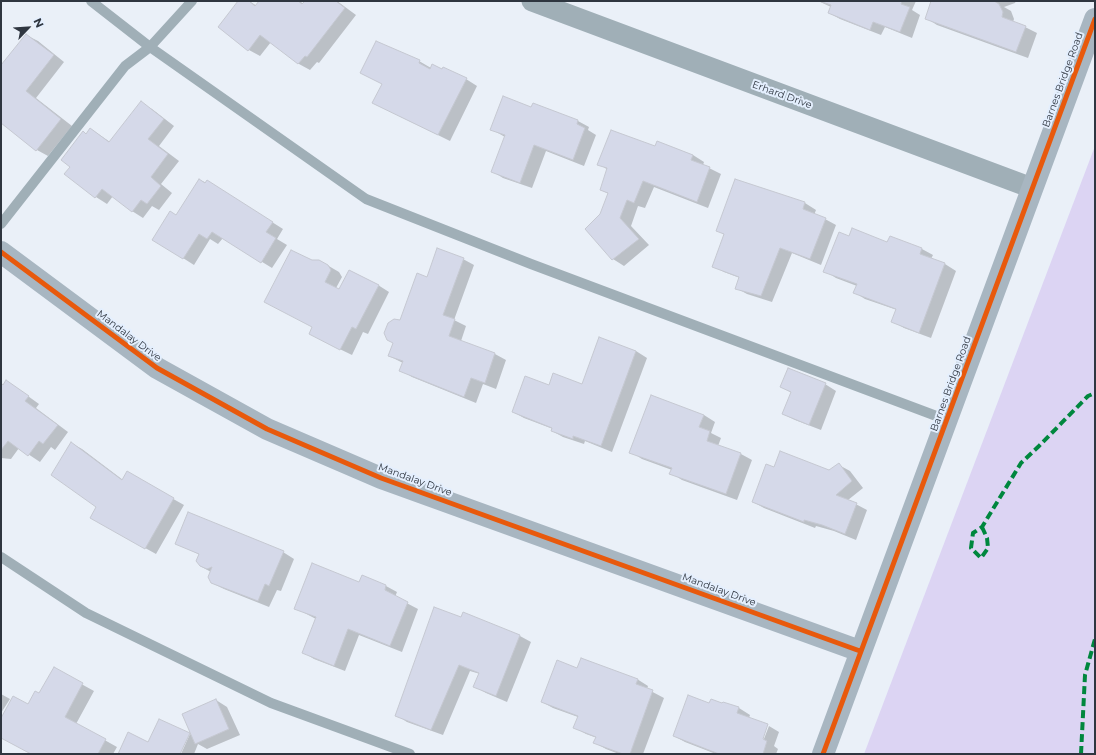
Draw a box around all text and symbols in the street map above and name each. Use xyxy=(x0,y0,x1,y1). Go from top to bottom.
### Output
north arrow xyxy=(8,8,48,48)
text: N xyxy=(31,16,47,30)
street label: Barnes Bridge Road xyxy=(1040,31,1086,129)
street label: Erhard Drive xyxy=(750,79,814,111)
street label: Mandalay Drive xyxy=(94,308,164,364)
street label: Barnes Bridge Road xyxy=(928,335,974,433)
street label: Mandalay Drive xyxy=(377,461,453,499)
street label: Mandalay Drive xyxy=(681,571,757,609)

